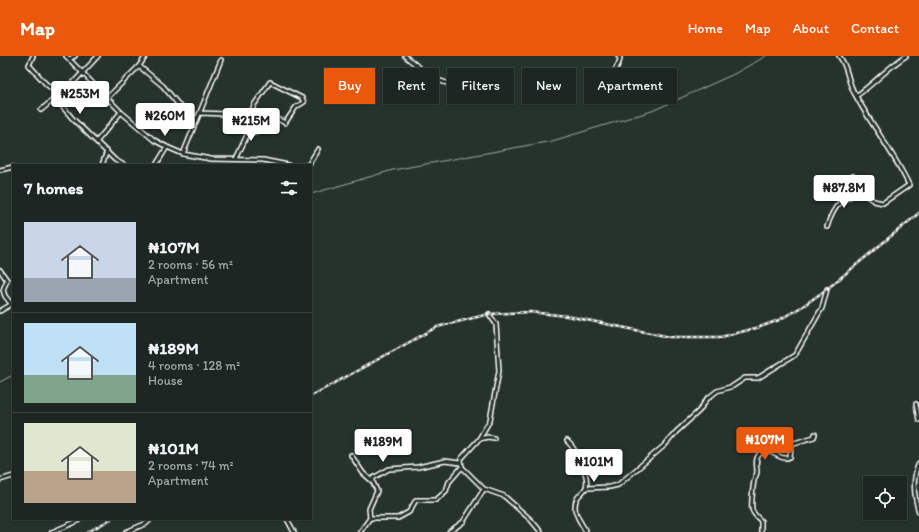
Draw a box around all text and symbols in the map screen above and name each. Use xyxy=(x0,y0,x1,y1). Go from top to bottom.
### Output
text: Map xyxy=(20,17,55,40)
text: Home xyxy=(688,20,723,37)
text: Map xyxy=(745,20,771,37)
text: About xyxy=(793,20,829,37)
text: Contact xyxy=(851,20,899,37)
chip: Buy xyxy=(324,68,375,104)
chip: Rent xyxy=(383,68,439,104)
chip: Filters xyxy=(447,68,514,104)
chip: New xyxy=(522,68,576,104)
chip: Apartment xyxy=(584,68,677,104)
pin: ₦253M xyxy=(52,81,108,115)
text: ₦253M xyxy=(60,86,100,101)
pin: ₦260M xyxy=(137,103,193,137)
text: ₦260M xyxy=(145,108,185,123)
pin: ₦215M xyxy=(223,108,279,142)
text: ₦215M xyxy=(232,113,270,128)
pin: ₦87.8M xyxy=(811,175,877,209)
icon: filters xyxy=(278,177,300,199)
text: 7 homes xyxy=(24,178,84,198)
text: ₦87.8M xyxy=(823,180,865,195)
text: ₦107M xyxy=(148,237,200,257)
icon: home xyxy=(56,238,104,286)
text: 2 rooms · 56 m² xyxy=(148,257,233,272)
text: Apartment xyxy=(148,272,209,287)
text: ₦189M xyxy=(148,338,199,358)
icon: home xyxy=(56,339,104,387)
text: 4 rooms · 128 m² xyxy=(148,358,240,373)
text: House xyxy=(148,373,183,388)
pin: ₦107M xyxy=(737,427,793,461)
pin: ₦189M xyxy=(355,429,411,463)
text: ₦107M xyxy=(745,432,785,447)
text: ₦189M xyxy=(364,434,402,449)
text: ₦101M xyxy=(148,438,199,458)
icon: home xyxy=(56,439,104,487)
pin: ₦101M xyxy=(566,449,622,483)
text: ₦101M xyxy=(575,454,613,469)
text: 2 rooms · 74 m² xyxy=(148,458,234,473)
text: Apartment xyxy=(148,473,209,488)
map controls xyxy=(863,476,907,520)
button: locate xyxy=(863,476,907,520)

